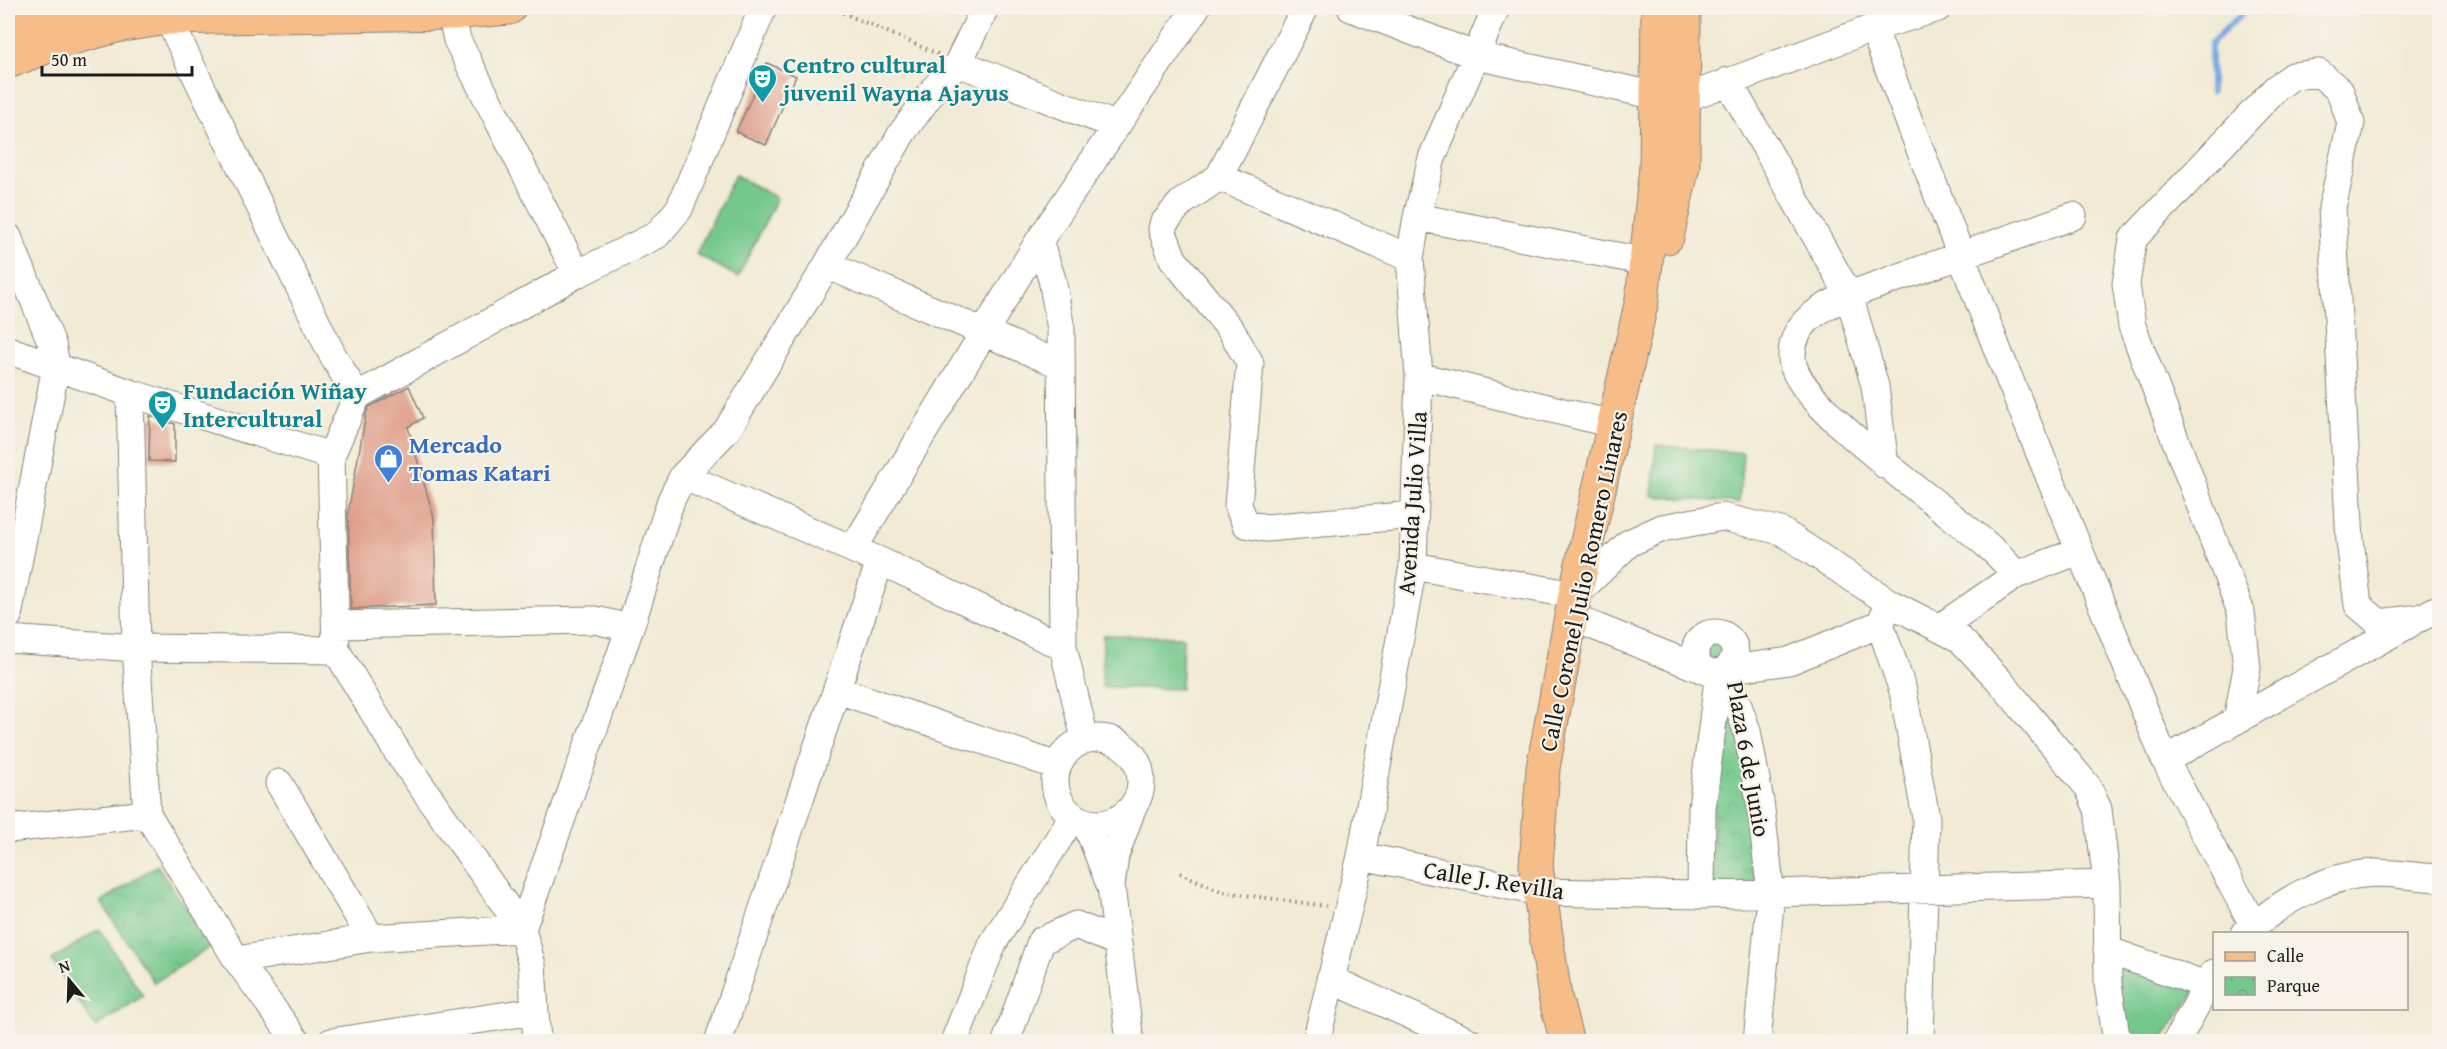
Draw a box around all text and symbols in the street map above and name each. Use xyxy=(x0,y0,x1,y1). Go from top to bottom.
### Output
scale bar xyxy=(42,39,192,77)
text: 50 m xyxy=(51,46,87,73)
place label: Centro cultural juvenil Wayna Ajayus xyxy=(779,47,1009,110)
theatre icon: Centro cultural juvenil Wayna Ajayus xyxy=(746,62,778,104)
place label: Fundación Wiñay Intercultural xyxy=(183,373,368,436)
theatre icon: Fundación Wiñay Intercultural xyxy=(146,388,178,430)
street label: Calle Coronel Julio Romero Linares xyxy=(1530,407,1636,755)
street label: Avenida Julio Villa xyxy=(1388,409,1436,596)
place label: Mercado Tomas Katari xyxy=(409,427,551,490)
shop icon: Mercado Tomas Katari xyxy=(372,442,404,484)
street label: Plaza 6 de Junio xyxy=(1718,678,1780,840)
street label: Calle J. Revilla xyxy=(1421,852,1567,908)
legend xyxy=(2213,932,2408,1010)
text: Calle xyxy=(2267,942,2304,969)
north arrow xyxy=(39,950,99,1010)
text: N xyxy=(55,953,73,979)
text: Parque xyxy=(2267,972,2320,999)

